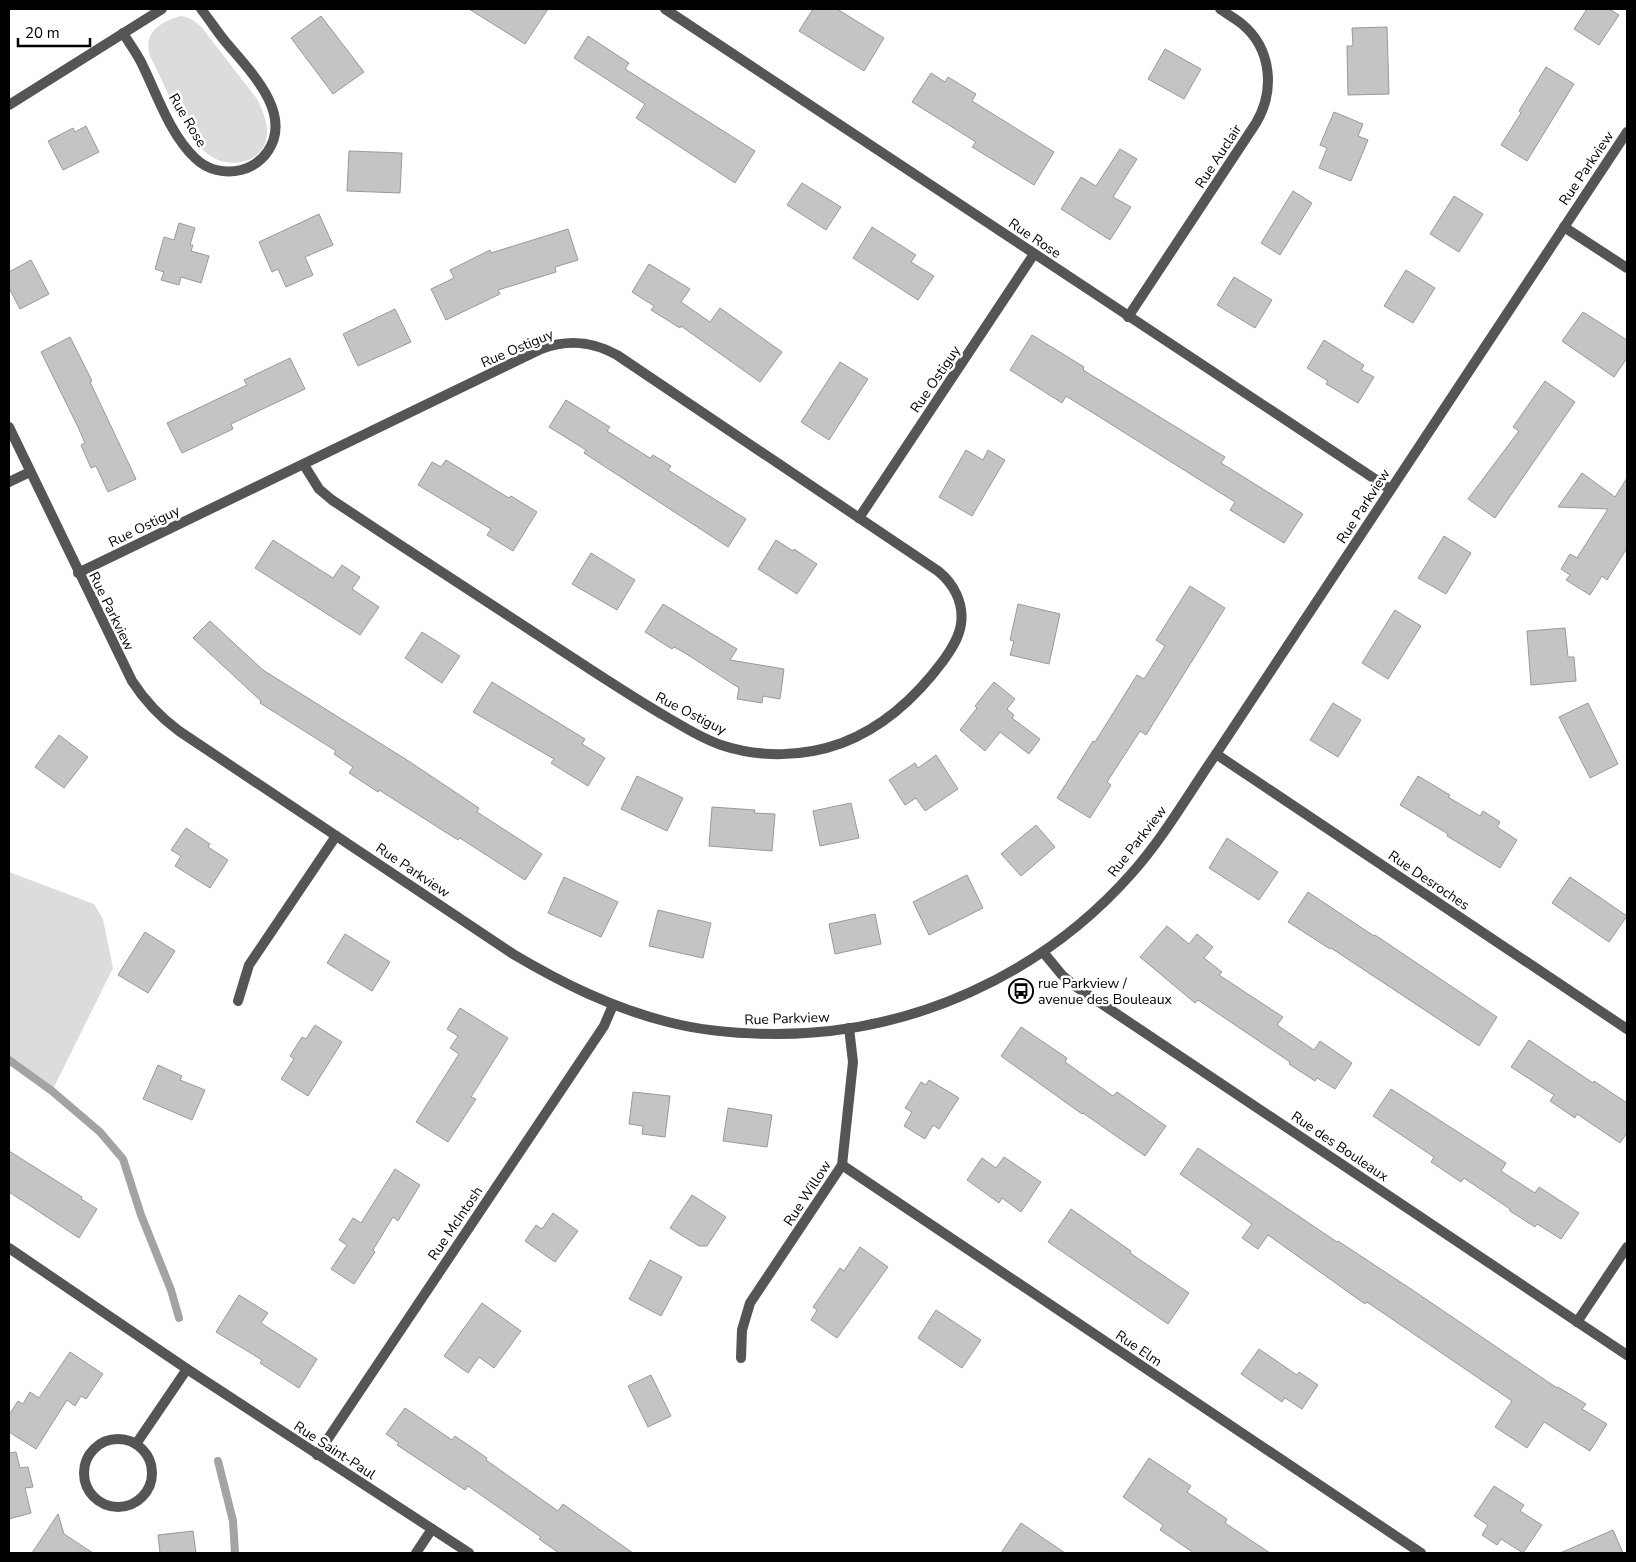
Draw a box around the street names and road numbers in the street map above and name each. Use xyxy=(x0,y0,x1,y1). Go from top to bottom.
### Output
street label: Rue Rose xyxy=(164,90,211,151)
street label: Rue Auclair xyxy=(1191,121,1246,192)
street label: Rue Parkview xyxy=(1555,127,1618,209)
street label: Rue Rose xyxy=(1005,214,1065,263)
street label: Rue Ostiguy xyxy=(478,324,557,372)
street label: Rue Ostiguy xyxy=(906,341,965,417)
street label: Rue Parkview xyxy=(1332,465,1395,547)
street label: Rue Ostiguy xyxy=(105,501,184,552)
street label: Rue Parkview xyxy=(84,569,139,654)
street label: Rue Ostiguy xyxy=(652,687,730,740)
street label: Rue Parkview xyxy=(1104,802,1171,881)
street label: Rue Parkview xyxy=(372,839,454,902)
street label: Rue Desroches xyxy=(1384,846,1473,915)
street label: Rue Parkview xyxy=(744,1008,830,1029)
street label: Rue des Bouleaux xyxy=(1287,1107,1393,1186)
street label: Rue Willow xyxy=(779,1157,836,1230)
street label: Rue McIntosh xyxy=(424,1183,487,1264)
street label: Rue Elm xyxy=(1112,1326,1166,1371)
street label: Rue Saint-Paul xyxy=(290,1417,380,1484)

